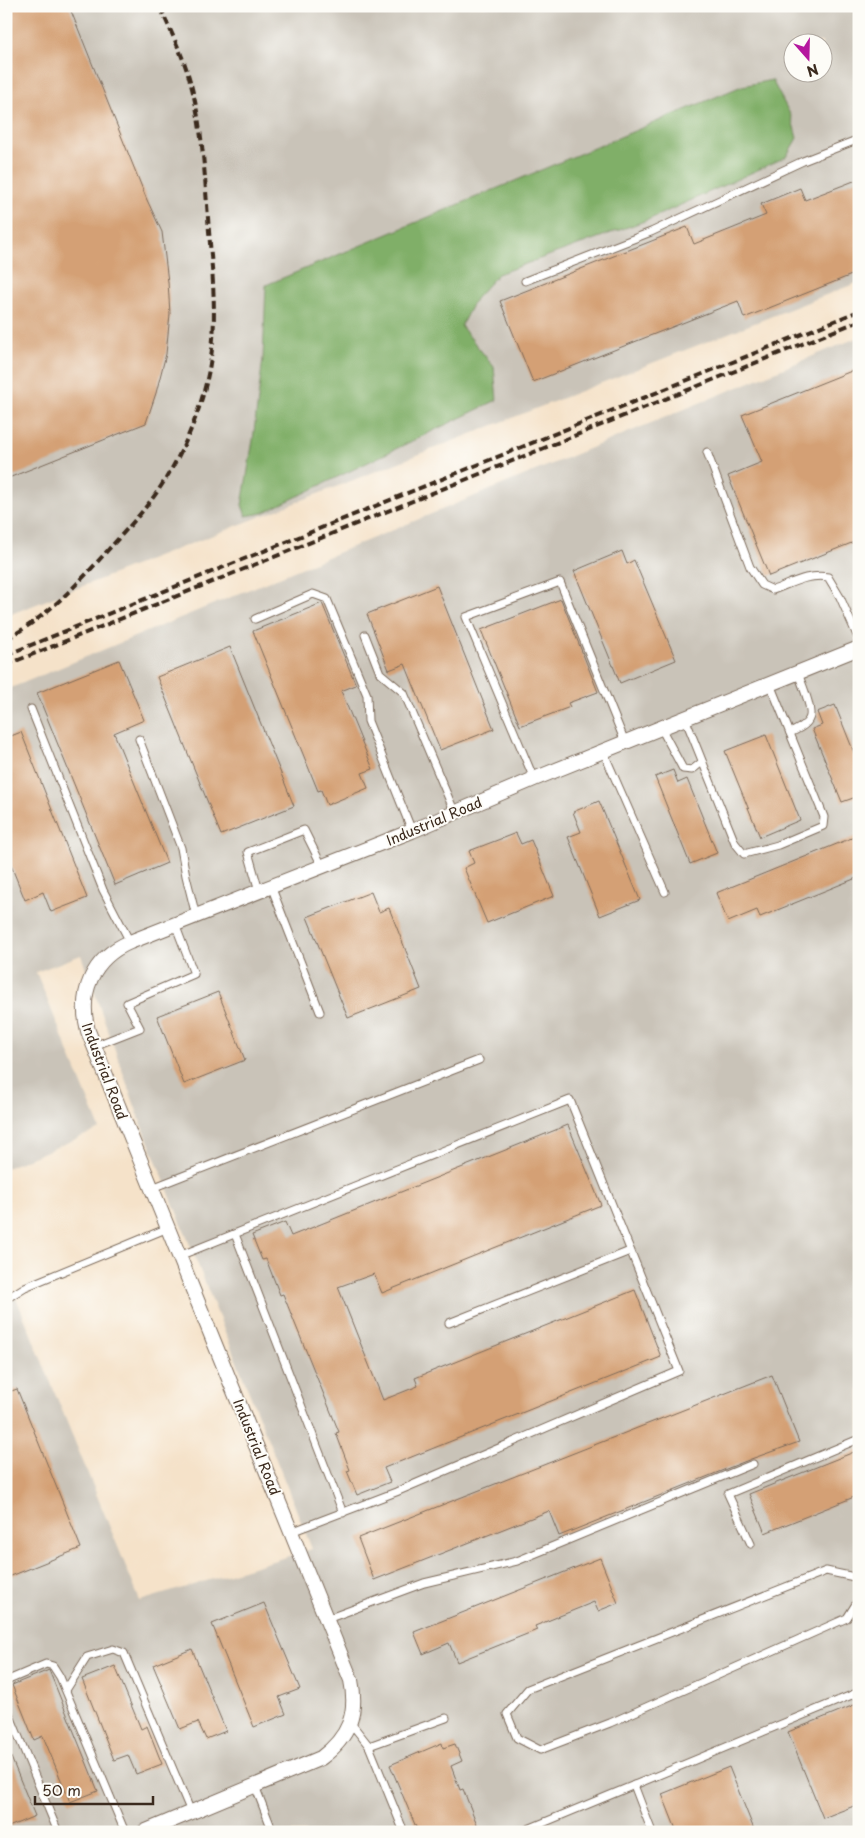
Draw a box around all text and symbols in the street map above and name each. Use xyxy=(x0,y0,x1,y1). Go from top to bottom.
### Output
north arrow xyxy=(782,32,832,82)
text: N xyxy=(804,59,821,82)
street label: Industrial Road xyxy=(383,791,485,851)
street label: Industrial Road xyxy=(77,1019,133,1123)
street label: Industrial Road xyxy=(228,1395,286,1499)
scale bar xyxy=(35,1773,152,1805)
text: 50 m xyxy=(42,1778,81,1801)

